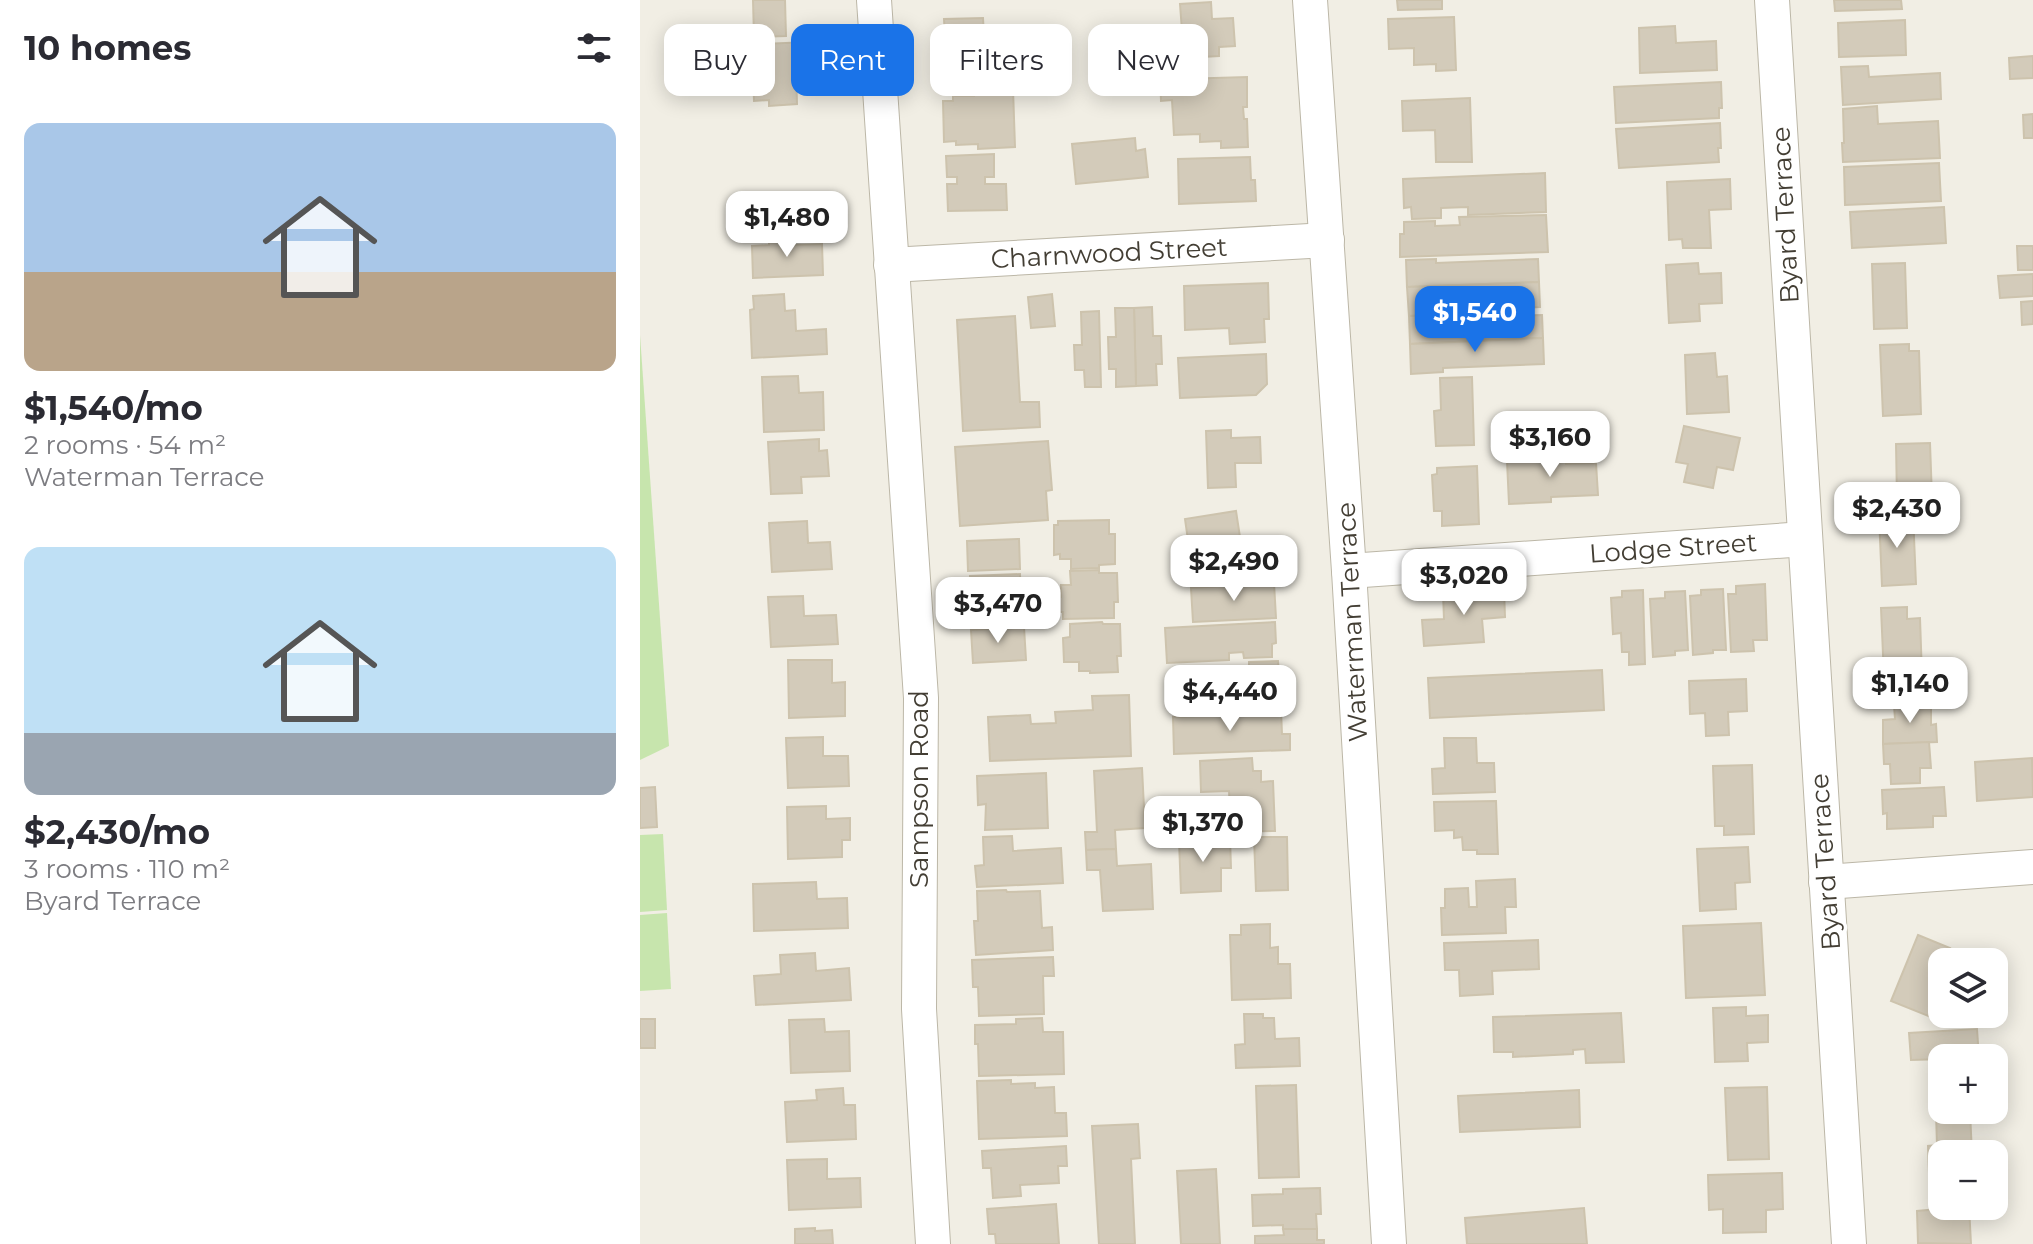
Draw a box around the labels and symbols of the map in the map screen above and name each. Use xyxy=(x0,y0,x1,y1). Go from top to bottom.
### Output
street label: Byard Terrace xyxy=(1764,126,1806,304)
pin: $1,480 xyxy=(722,191,852,259)
street label: Charnwood Street xyxy=(990,231,1228,275)
pin: $1,540 xyxy=(1410,286,1540,354)
pin: $3,160 xyxy=(1485,411,1615,479)
pin: $2,430 xyxy=(1832,482,1962,550)
street label: Waterman Terrace xyxy=(1330,501,1374,743)
street label: Lodge Street xyxy=(1588,526,1758,570)
pin: $2,490 xyxy=(1169,535,1299,603)
pin: $3,020 xyxy=(1399,549,1529,617)
pin: $3,470 xyxy=(933,577,1063,645)
pin: $1,140 xyxy=(1845,657,1975,725)
pin: $4,440 xyxy=(1165,665,1295,733)
street label: Sampson Road xyxy=(903,690,935,888)
street label: Byard Terrace xyxy=(1803,772,1847,952)
pin: $1,370 xyxy=(1138,796,1268,864)

